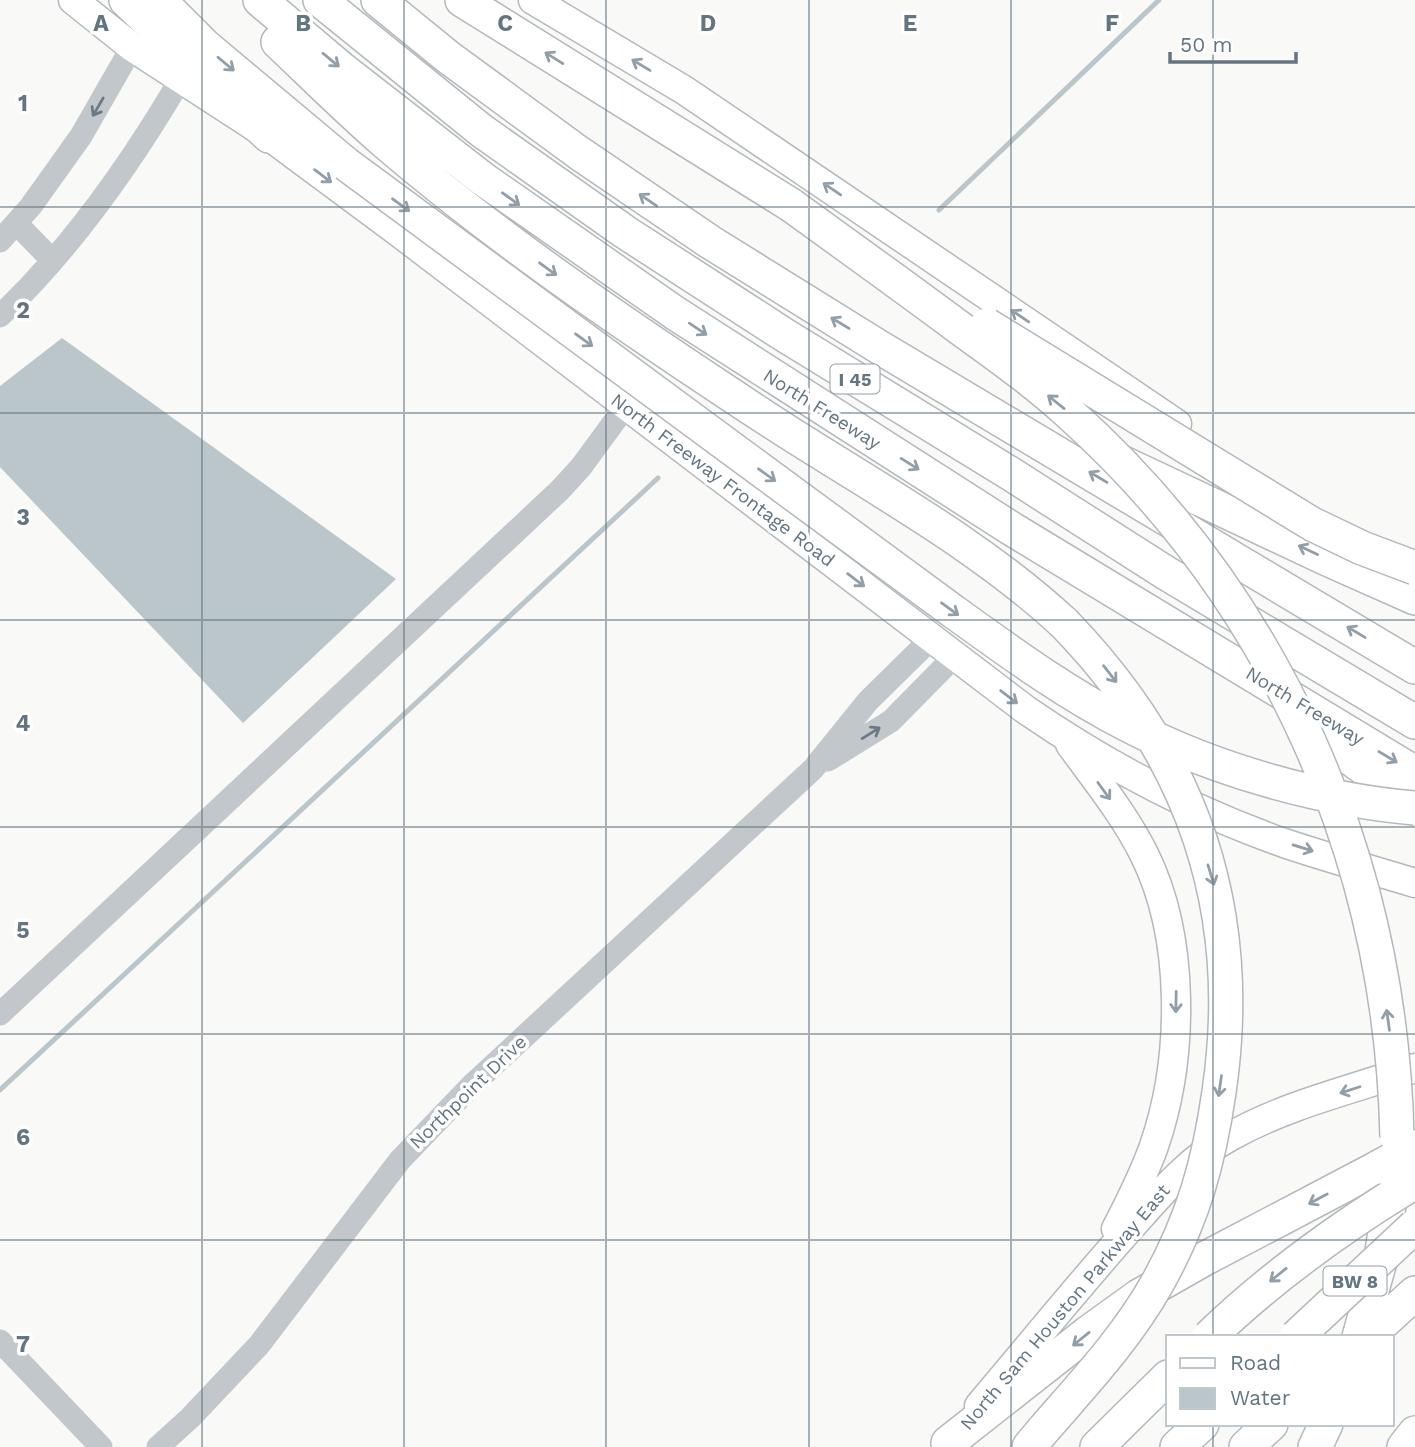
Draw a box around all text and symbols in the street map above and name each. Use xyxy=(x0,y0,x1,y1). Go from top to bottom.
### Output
text: A xyxy=(93,10,109,37)
text: B xyxy=(295,10,311,37)
text: C xyxy=(497,10,513,37)
text: D xyxy=(700,10,716,37)
text: E xyxy=(903,10,917,37)
text: F xyxy=(1105,10,1119,37)
scale bar xyxy=(1170,21,1296,65)
text: 50 m xyxy=(1180,32,1232,57)
one-way arrow xyxy=(545,50,565,64)
one-way arrow xyxy=(322,52,340,68)
one-way arrow xyxy=(217,55,235,71)
one-way arrow xyxy=(632,57,652,71)
text: 1 xyxy=(18,90,28,117)
one-way arrow xyxy=(91,96,105,116)
one-way arrow xyxy=(313,169,332,184)
one-way arrow xyxy=(822,182,842,196)
one-way arrow xyxy=(501,192,520,206)
one-way arrow xyxy=(639,193,658,207)
one-way arrow xyxy=(391,197,410,212)
one-way arrow xyxy=(538,261,557,276)
text: 2 xyxy=(16,297,30,324)
one-way arrow xyxy=(1011,309,1030,323)
one-way arrow xyxy=(830,315,850,329)
one-way arrow xyxy=(687,322,707,336)
one-way arrow xyxy=(574,332,593,347)
street label: North Freeway xyxy=(759,364,885,454)
road number: I 45 xyxy=(830,365,880,394)
street label: North Freeway Frontage Road xyxy=(607,388,839,572)
one-way arrow xyxy=(1048,394,1066,410)
one-way arrow xyxy=(900,457,919,472)
one-way arrow xyxy=(757,468,776,482)
one-way arrow xyxy=(1089,470,1109,484)
text: 3 xyxy=(16,504,30,531)
one-way arrow xyxy=(1298,543,1319,557)
one-way arrow xyxy=(846,572,865,587)
one-way arrow xyxy=(940,602,959,617)
one-way arrow xyxy=(1347,624,1367,638)
street label: North Freeway xyxy=(1242,662,1369,751)
one-way arrow xyxy=(1102,664,1117,682)
one-way arrow xyxy=(1000,689,1018,704)
text: 4 xyxy=(16,710,31,737)
one-way arrow xyxy=(861,726,881,740)
one-way arrow xyxy=(1378,750,1398,764)
one-way arrow xyxy=(1097,781,1112,800)
one-way arrow xyxy=(1291,843,1313,856)
one-way arrow xyxy=(1206,864,1219,886)
text: 5 xyxy=(16,917,30,944)
one-way arrow xyxy=(1169,990,1183,1013)
one-way arrow xyxy=(1381,1009,1394,1032)
street label: Northpoint Drive xyxy=(405,1030,531,1154)
one-way arrow xyxy=(1213,1075,1226,1097)
one-way arrow xyxy=(1340,1085,1362,1097)
text: 6 xyxy=(16,1124,30,1151)
street label: North Sam Houston Parkway East xyxy=(955,1179,1175,1435)
one-way arrow xyxy=(1309,1192,1329,1206)
road number: BW 8 xyxy=(1324,1266,1386,1296)
one-way arrow xyxy=(1269,1268,1287,1283)
text: 7 xyxy=(16,1331,30,1358)
one-way arrow xyxy=(1072,1331,1090,1346)
legend xyxy=(1166,1335,1394,1426)
text: Road xyxy=(1230,1350,1281,1375)
text: Water xyxy=(1230,1385,1291,1410)

